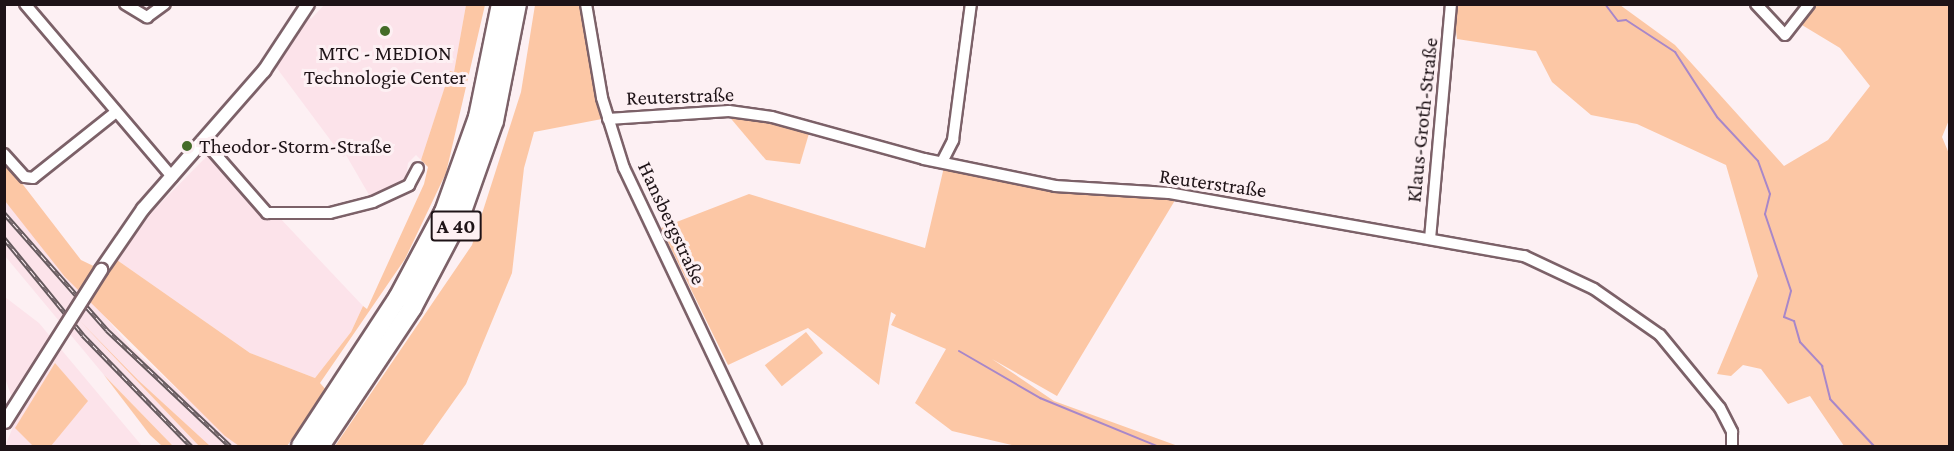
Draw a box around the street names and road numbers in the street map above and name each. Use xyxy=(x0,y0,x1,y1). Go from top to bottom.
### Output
street label: Klaus-Groth-Straße xyxy=(1401,36,1443,204)
street label: Reuterstraße xyxy=(626,82,734,110)
street label: Hansbergstraße xyxy=(632,157,712,289)
street label: Reuterstraße xyxy=(1158,163,1268,203)
road number: A 40 xyxy=(430,209,482,243)

